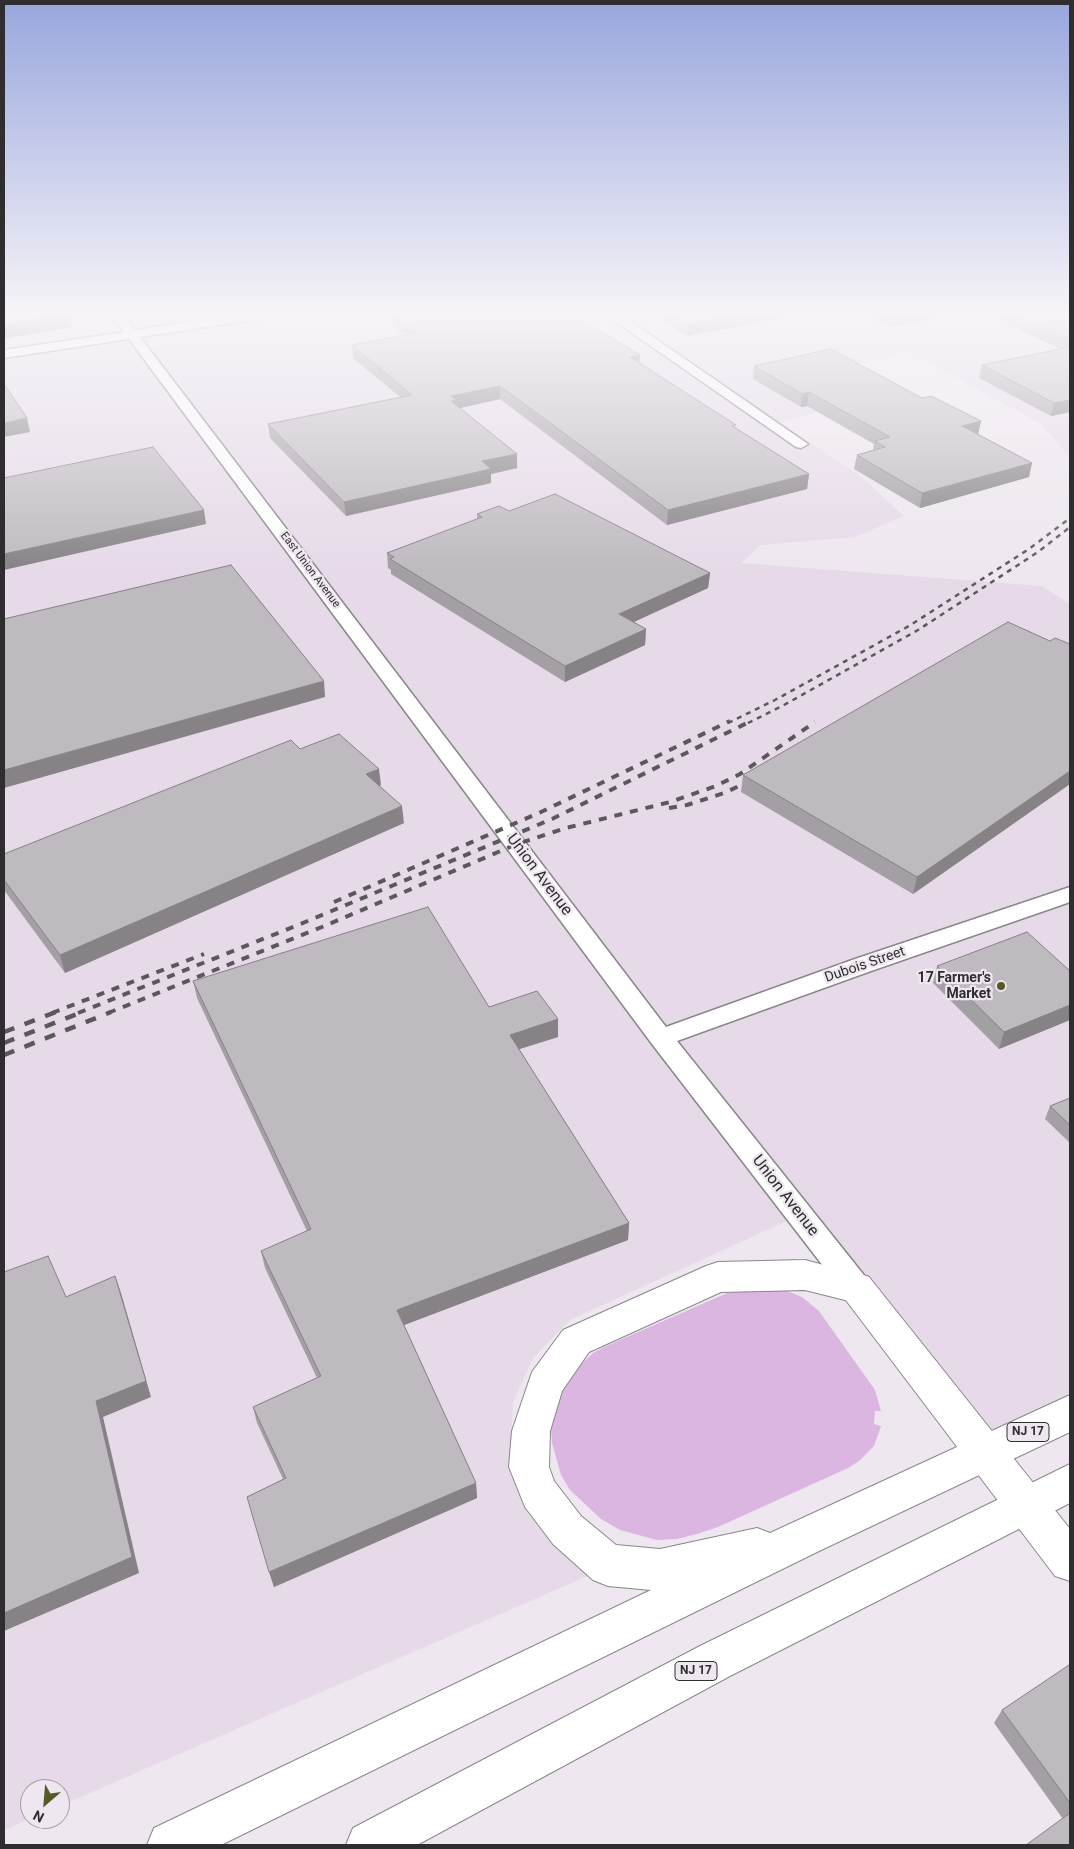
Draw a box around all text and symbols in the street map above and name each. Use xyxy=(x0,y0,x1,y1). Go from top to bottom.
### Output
street label: East Union Avenue xyxy=(277,530,343,610)
street label: Union Avenue xyxy=(502,830,576,920)
street label: Dubois Street xyxy=(823,943,907,987)
place label: 17 Farmer's Market xyxy=(918,970,991,1002)
marker: 17 Farmer's Market xyxy=(995,980,1007,992)
street label: Union Avenue xyxy=(747,1152,823,1240)
road number: NJ 17 xyxy=(1007,1422,1049,1441)
road number: NJ 17 xyxy=(675,1662,717,1680)
north arrow xyxy=(20,1779,70,1829)
text: N xyxy=(31,1807,47,1826)

